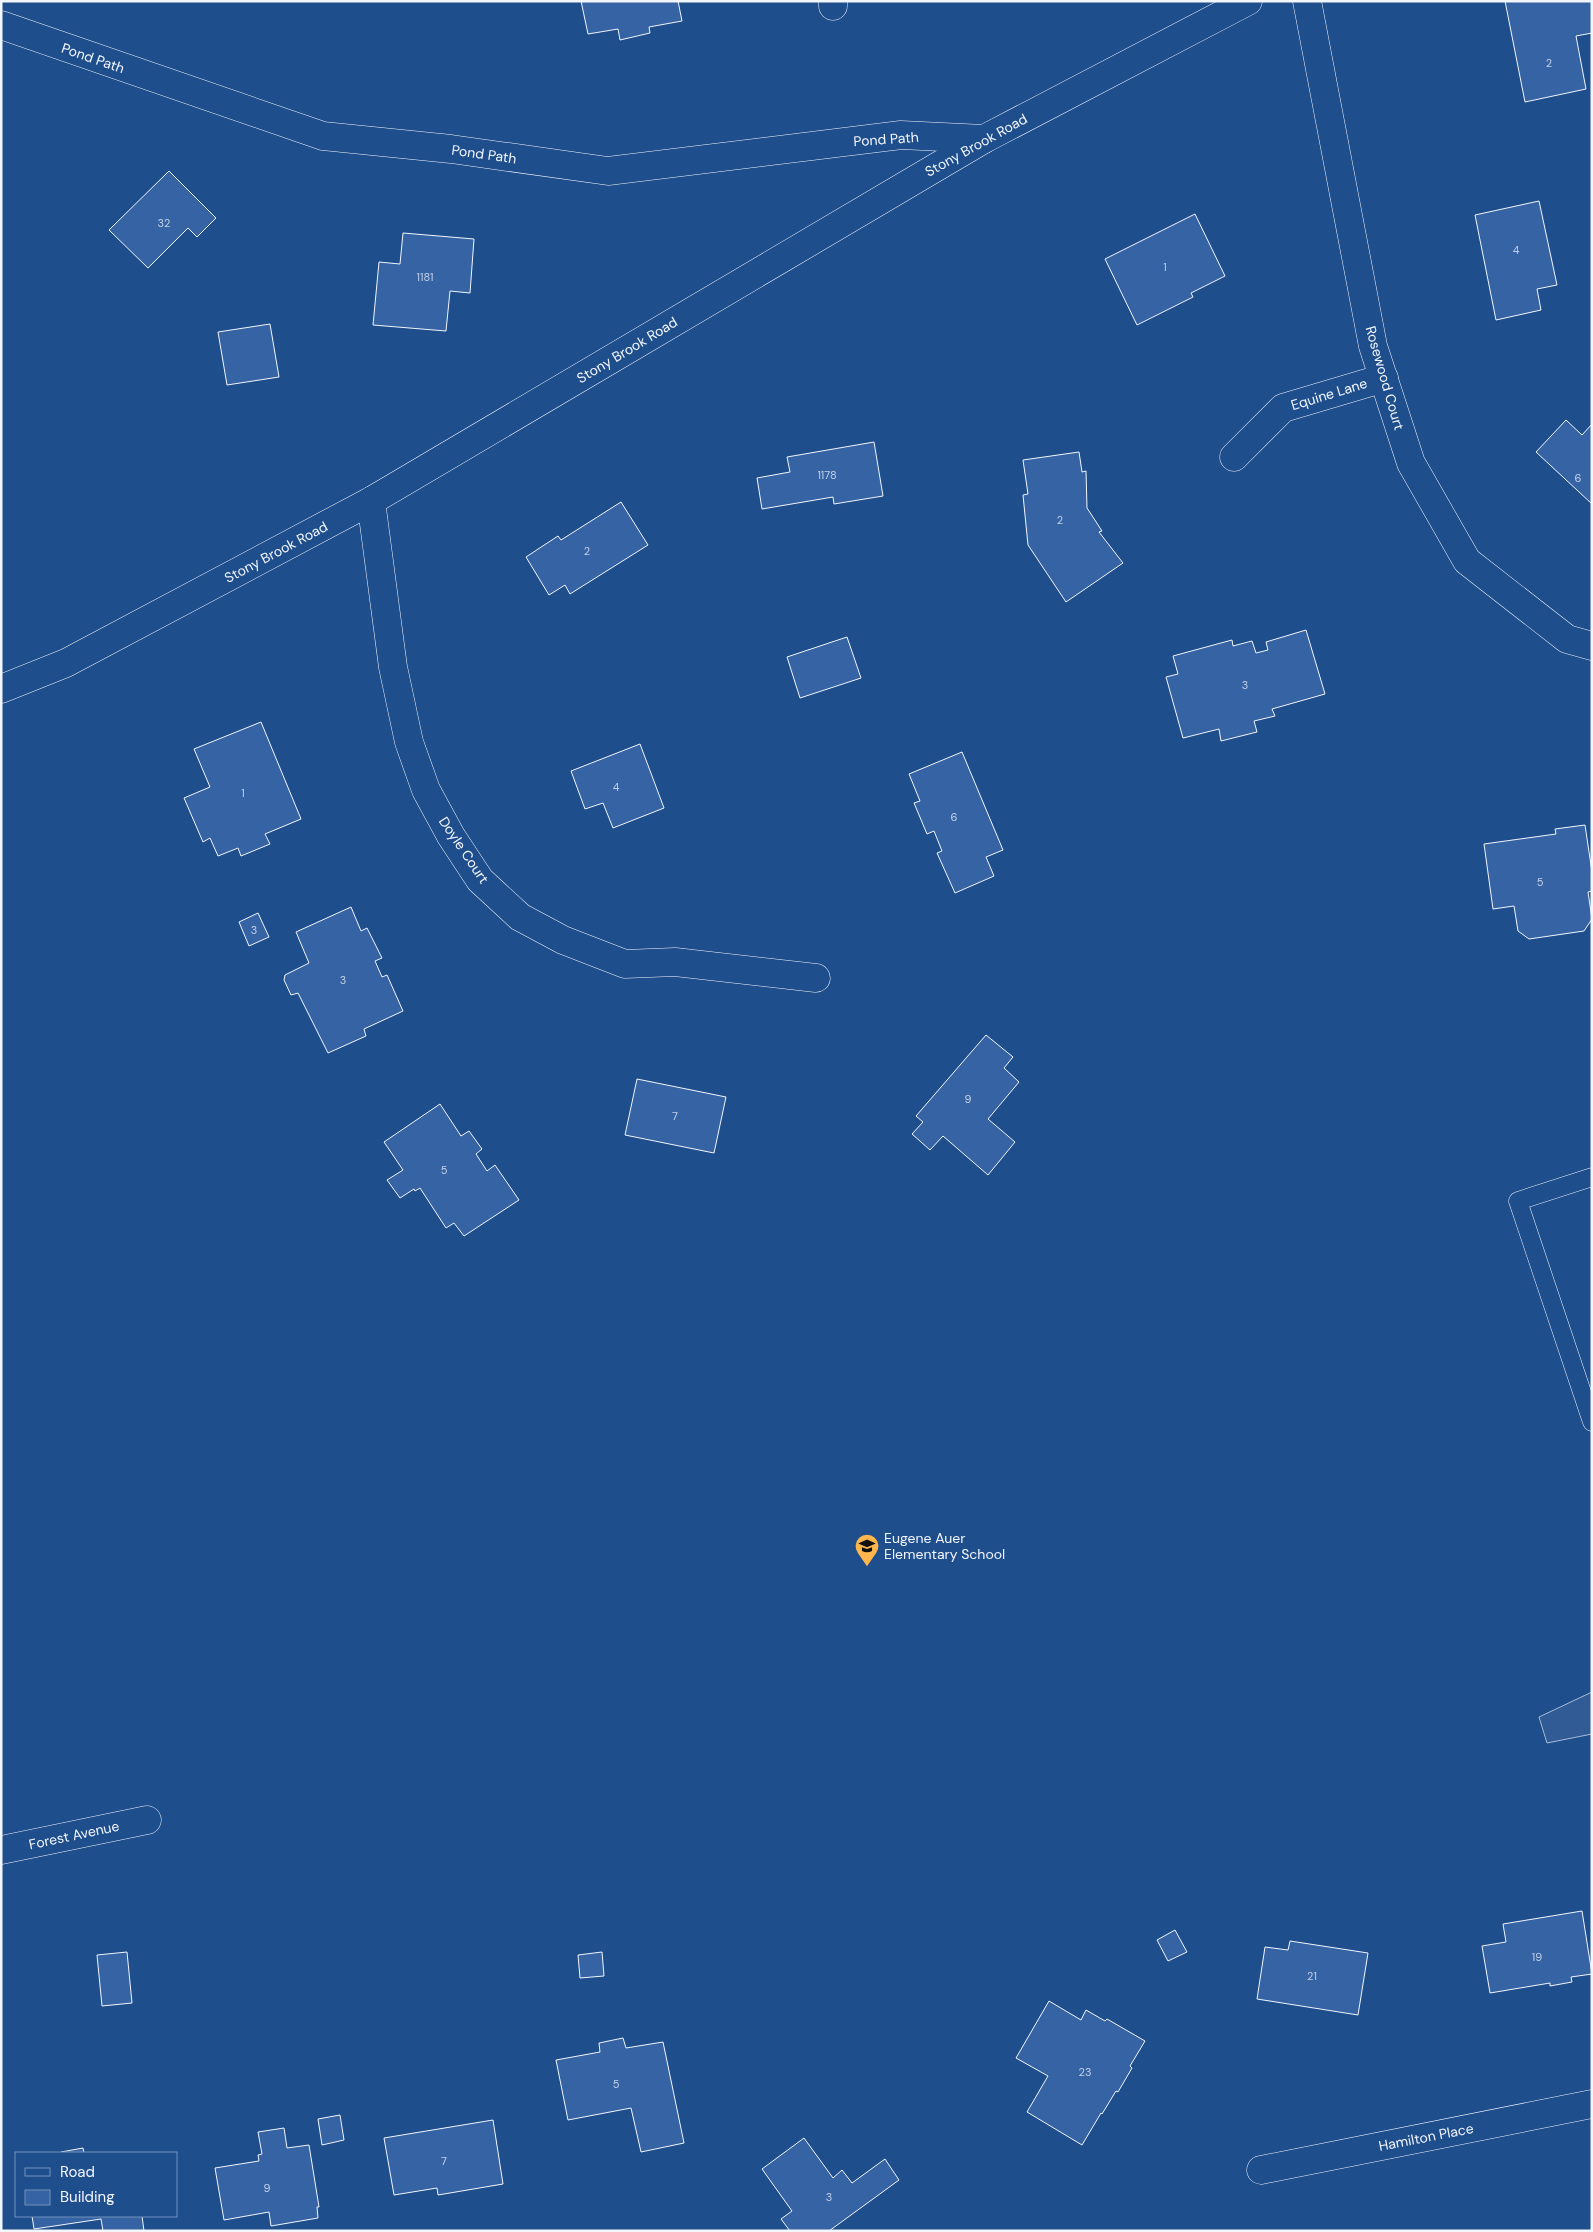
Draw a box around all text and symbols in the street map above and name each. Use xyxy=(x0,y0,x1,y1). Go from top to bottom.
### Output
street label: Pond Path xyxy=(59,39,127,77)
house number: 2 xyxy=(1546,56,1552,70)
street label: Stony Brook Road xyxy=(922,109,1030,181)
street label: Pond Path xyxy=(853,128,919,150)
street label: Pond Path xyxy=(450,141,518,167)
house number: 32 xyxy=(158,216,170,230)
house number: 4 xyxy=(1513,243,1520,257)
house number: 1 xyxy=(1163,260,1167,274)
house number: 1181 xyxy=(417,270,433,284)
street label: Stony Brook Road xyxy=(573,313,681,387)
street label: Rosewood Court xyxy=(1362,324,1408,432)
street label: Equine Lane xyxy=(1289,374,1369,414)
house number: 1178 xyxy=(817,468,837,482)
house number: 6 xyxy=(1575,471,1582,485)
house number: 2 xyxy=(1057,513,1063,527)
street label: Stony Brook Road xyxy=(221,517,331,587)
house number: 2 xyxy=(584,544,590,558)
house number: 3 xyxy=(1242,678,1248,692)
house number: 4 xyxy=(613,780,620,794)
house number: 1 xyxy=(241,786,245,800)
house number: 6 xyxy=(951,810,958,824)
street label: Doyle Court xyxy=(435,813,493,887)
house number: 5 xyxy=(1537,875,1544,889)
house number: 3 xyxy=(251,923,257,937)
house number: 3 xyxy=(340,973,346,987)
house number: 9 xyxy=(965,1092,972,1106)
house number: 7 xyxy=(672,1109,678,1123)
house number: 5 xyxy=(441,1163,448,1177)
place label: Eugene Auer Elementary School xyxy=(884,1529,1005,1563)
school or university icon: Eugene Auer Elementary School xyxy=(854,1533,880,1567)
street label: Forest Avenue xyxy=(27,1817,121,1853)
house number: 19 xyxy=(1532,1950,1542,1964)
house number: 21 xyxy=(1307,1969,1317,1983)
house number: 23 xyxy=(1079,2065,1091,2079)
house number: 5 xyxy=(613,2077,620,2091)
street label: Hamilton Place xyxy=(1377,2119,1475,2155)
legend xyxy=(15,2152,178,2217)
house number: 7 xyxy=(441,2154,447,2168)
text: Road xyxy=(60,2162,95,2182)
house number: 9 xyxy=(264,2181,271,2195)
text: Building xyxy=(60,2187,115,2207)
house number: 3 xyxy=(826,2190,832,2204)

